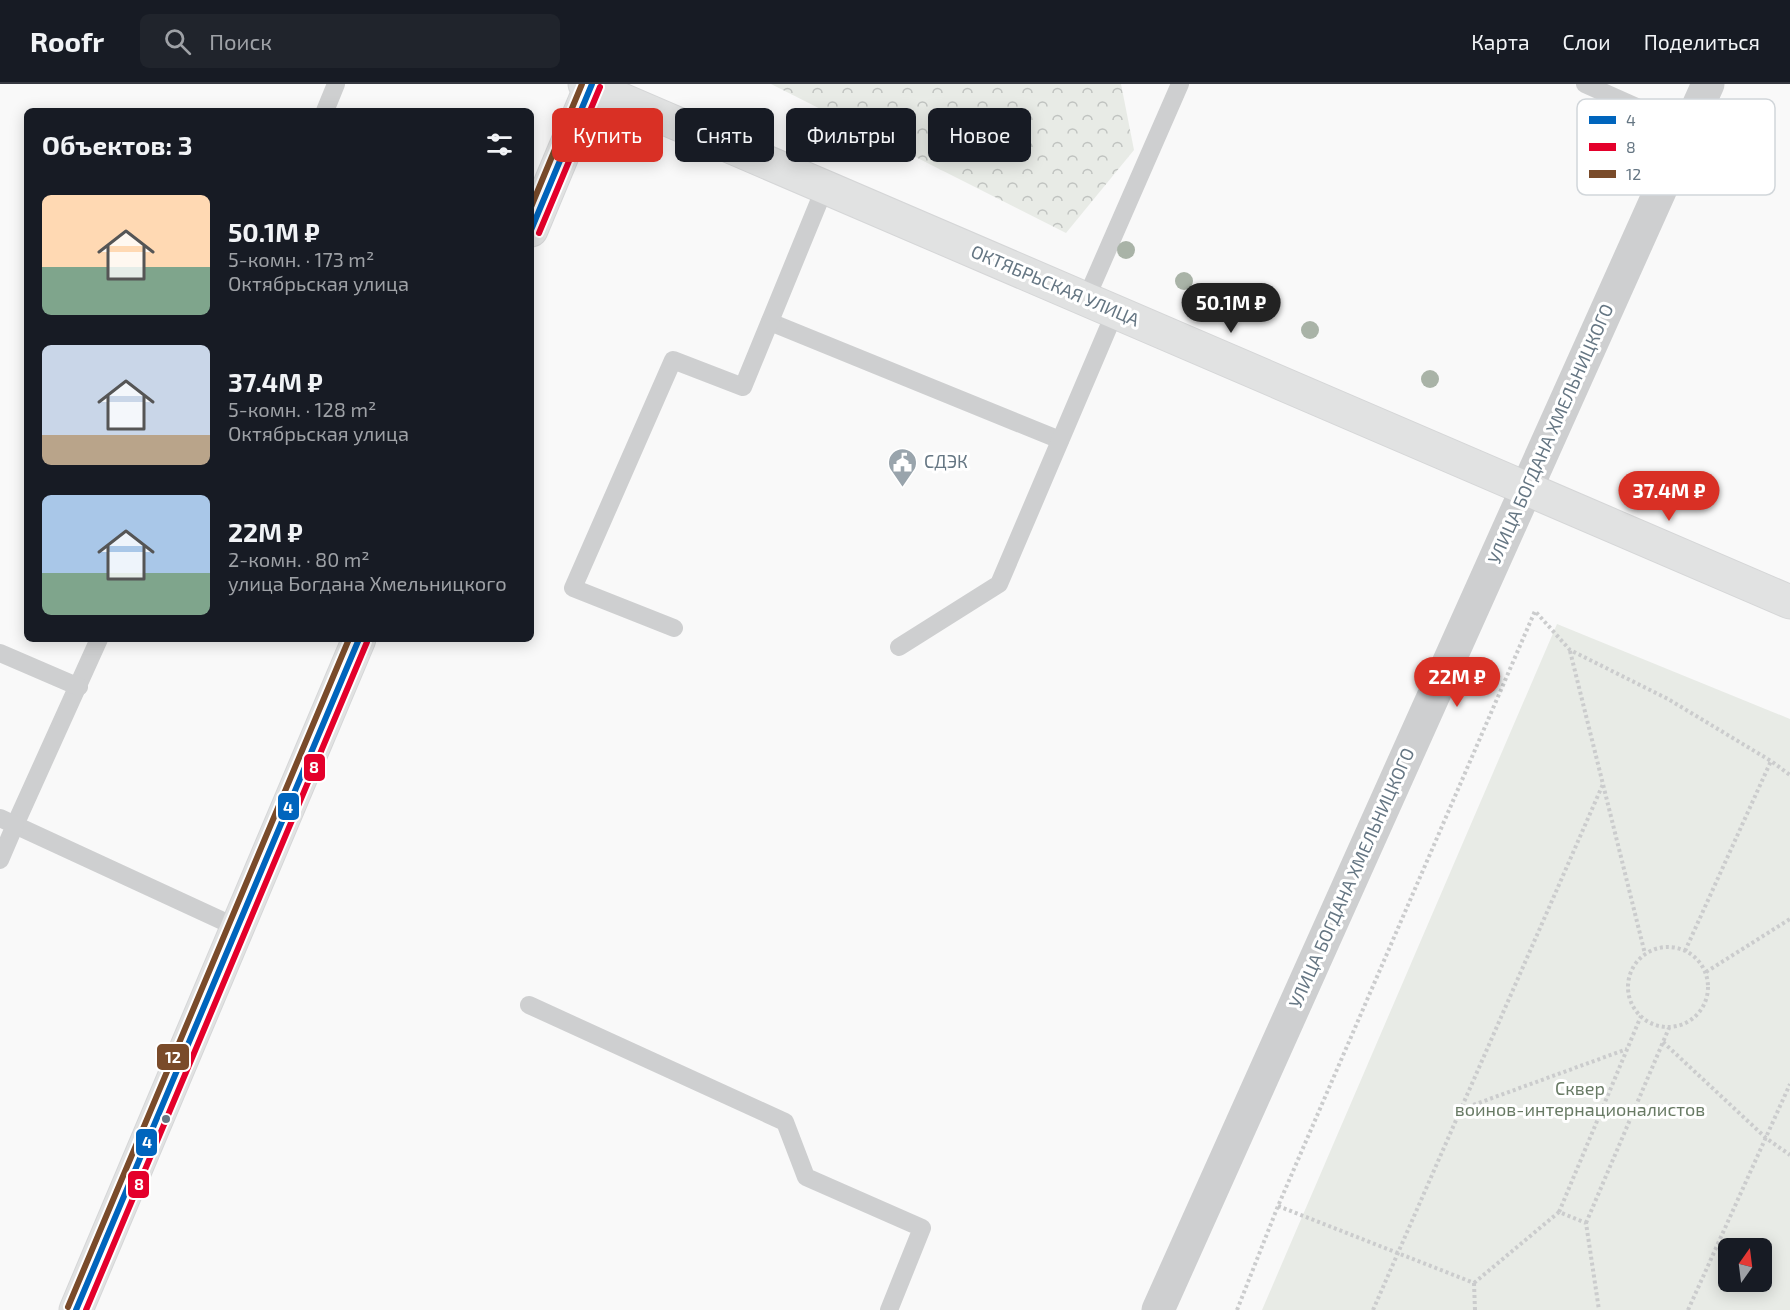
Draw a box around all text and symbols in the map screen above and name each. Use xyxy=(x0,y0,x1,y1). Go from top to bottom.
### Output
search box xyxy=(140,14,560,68)
text: Roofr xyxy=(30,24,104,58)
icon: search xyxy=(161,25,194,58)
text: Поиск xyxy=(209,28,272,54)
text: Карта xyxy=(1471,29,1530,54)
text: Слои xyxy=(1563,29,1611,54)
text: Поделиться xyxy=(1644,29,1760,54)
legend xyxy=(1577,99,1775,195)
chip: Купить xyxy=(552,108,663,162)
chip: Снять xyxy=(675,108,774,162)
chip: Фильтры xyxy=(786,108,916,162)
chip: Новое xyxy=(928,108,1031,162)
text: 4 xyxy=(1626,110,1636,129)
icon: filters xyxy=(483,128,516,161)
text: Объектов: 3 xyxy=(42,129,192,160)
text: 8 xyxy=(1626,137,1636,156)
text: 12 xyxy=(1626,164,1641,183)
text: 50.1M ₽ xyxy=(228,216,320,247)
icon: home xyxy=(90,219,162,291)
street label: ОКТЯБРЬСКАЯ УЛИЦА xyxy=(968,240,1144,331)
text: 5-комн. · 173 m² xyxy=(228,247,374,271)
text: Октябрьская улица xyxy=(228,271,409,295)
pin: 50.1M ₽ xyxy=(1176,283,1286,334)
text: 50.1M ₽ xyxy=(1196,290,1266,314)
street label: УЛИЦА БОГДАНА ХМЕЛЬНИЦКОГО xyxy=(1483,300,1618,567)
text: 37.4M ₽ xyxy=(228,366,323,397)
icon: home xyxy=(90,369,162,441)
text: 5-комн. · 128 m² xyxy=(228,397,376,421)
text: Октябрьская улица xyxy=(228,421,409,445)
public building icon: СДЭК xyxy=(887,446,919,488)
place label: СДЭК xyxy=(924,450,968,472)
pin: 37.4M ₽ xyxy=(1614,471,1724,522)
text: 37.4M ₽ xyxy=(1632,478,1706,502)
text: 22M ₽ xyxy=(228,516,303,547)
icon: home xyxy=(90,519,162,591)
text: 2-комн. · 80 m² xyxy=(228,547,370,571)
text: улица Богдана Хмельницкого xyxy=(228,571,507,595)
pin: 22M ₽ xyxy=(1415,657,1499,708)
text: 22M ₽ xyxy=(1428,664,1486,688)
street label: УЛИЦА БОГДАНА ХМЕЛЬНИЦКОГО xyxy=(1284,744,1419,1011)
line badge: 8 xyxy=(303,753,326,782)
text: 8 xyxy=(309,757,319,776)
line badge: 4 xyxy=(277,792,300,821)
text: 4 xyxy=(283,797,293,816)
line badge: 12 xyxy=(156,1043,190,1071)
text: 12 xyxy=(165,1047,181,1066)
park label: Сквер воинов-интернационалистов xyxy=(1455,1077,1705,1120)
unlabelled marker xyxy=(160,1113,172,1125)
line badge: 4 xyxy=(135,1128,158,1157)
text: 4 xyxy=(142,1132,152,1151)
line badge: 8 xyxy=(127,1170,150,1199)
text: 8 xyxy=(134,1174,144,1193)
north arrow xyxy=(1718,1238,1772,1292)
map controls xyxy=(1718,1238,1772,1292)

